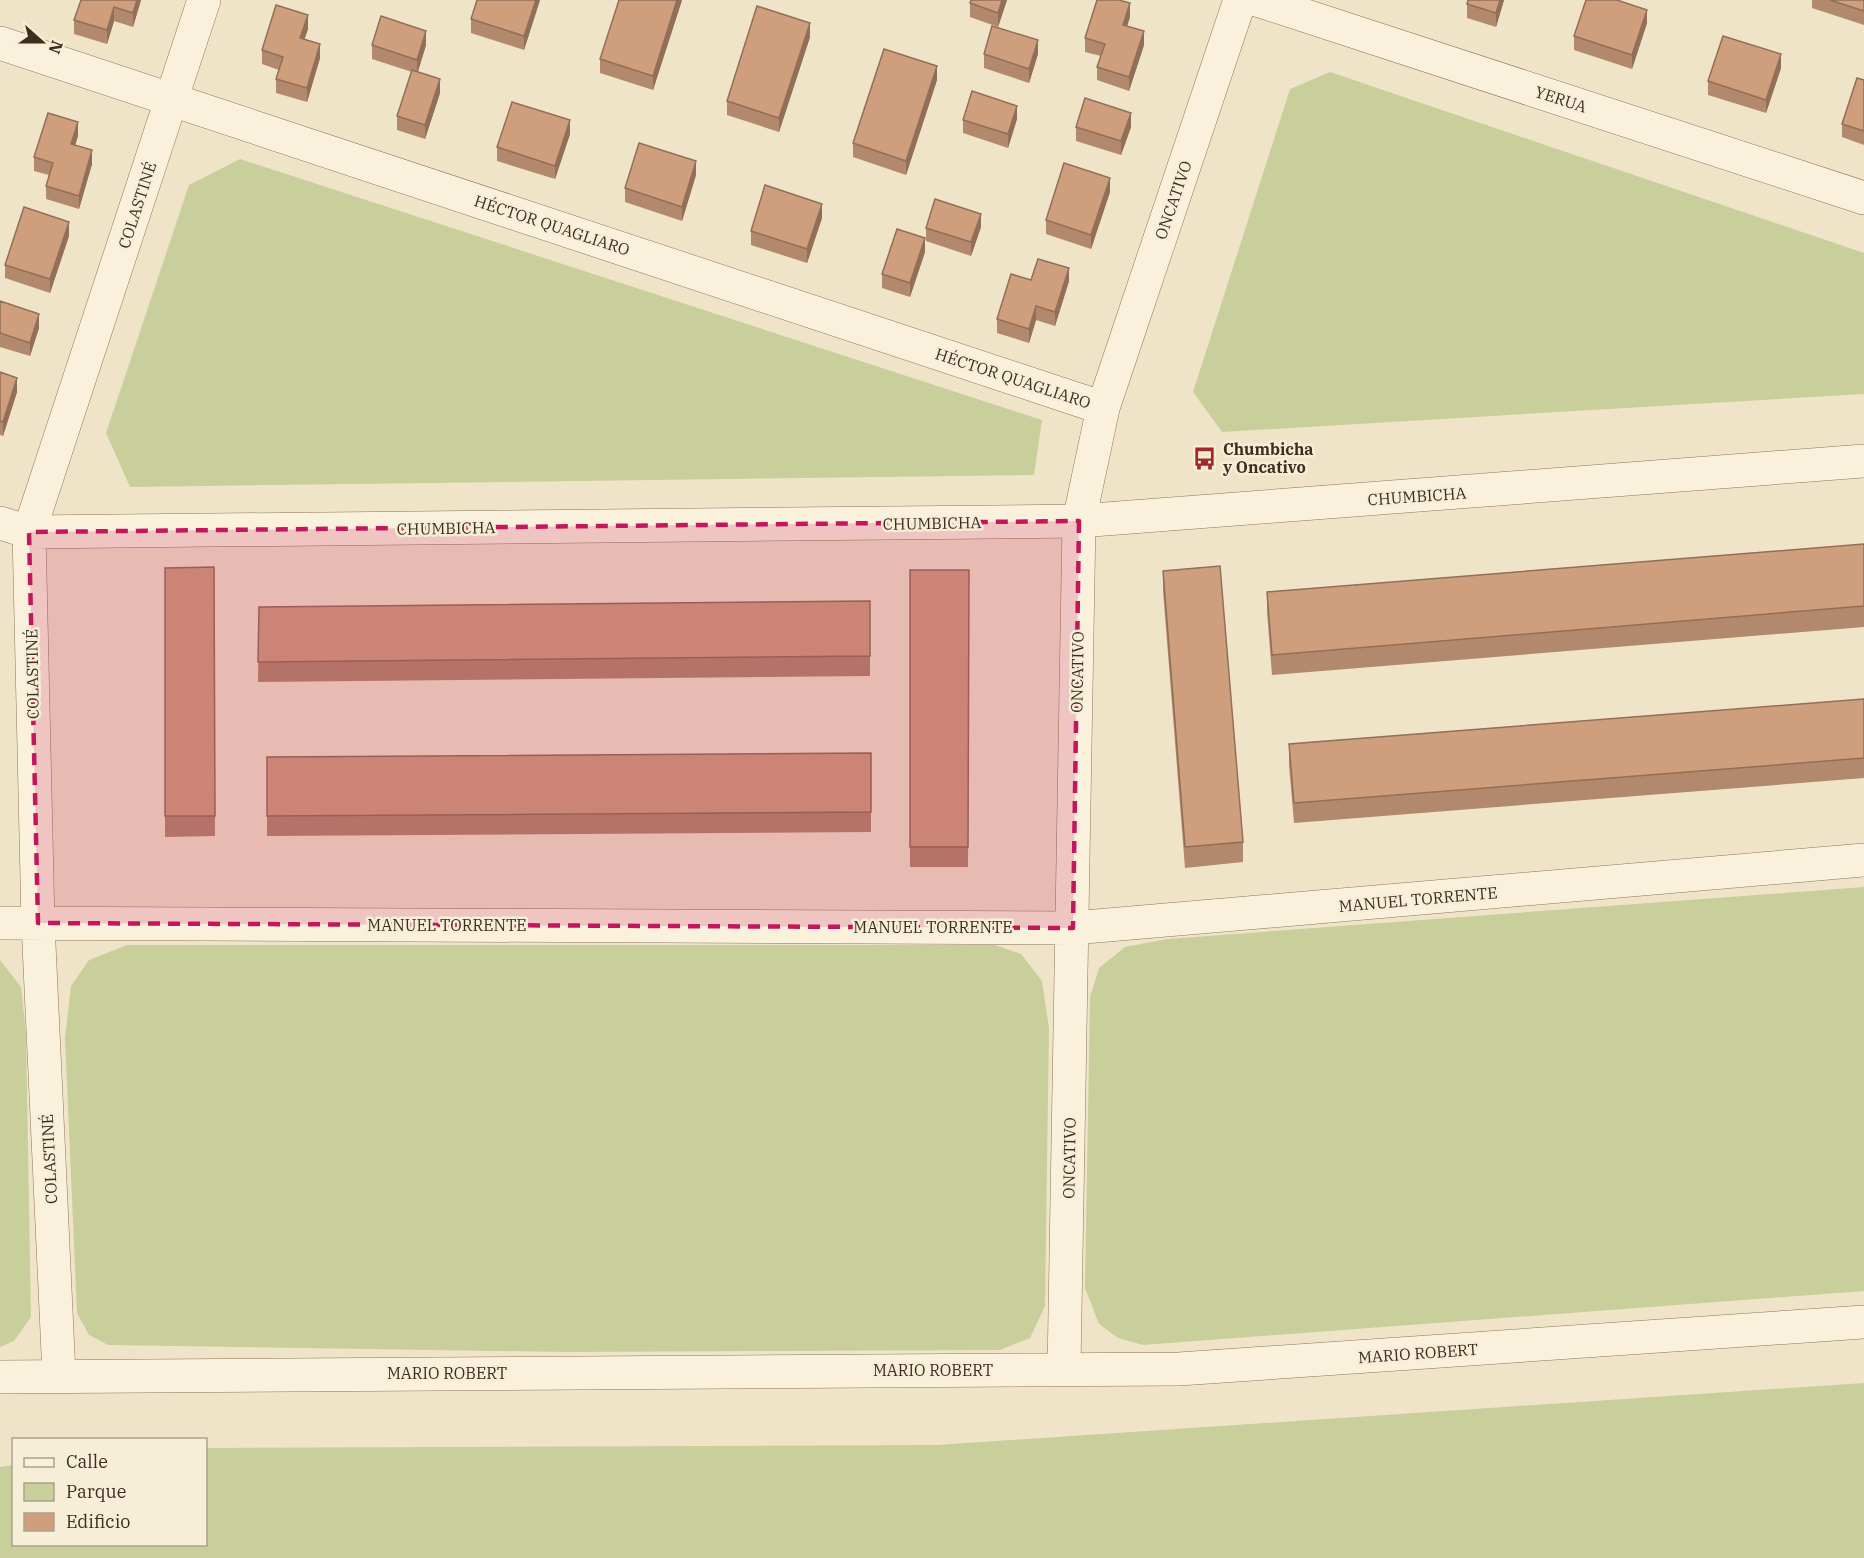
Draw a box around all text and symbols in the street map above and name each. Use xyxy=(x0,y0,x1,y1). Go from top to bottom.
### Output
north arrow xyxy=(12,12,72,72)
text: N xyxy=(44,38,68,57)
street label: YERUA xyxy=(1533,81,1589,117)
street label: ONCATIVO xyxy=(1150,158,1196,242)
street label: COLASTINÉ xyxy=(113,159,160,251)
street label: HÉCTOR QUAGLIARO xyxy=(472,189,633,260)
street label: HÉCTOR QUAGLIARO xyxy=(933,342,1094,413)
place label: Chumbicha y Oncativo xyxy=(1222,439,1313,477)
bus stop icon: Chumbicha y Oncativo xyxy=(1192,445,1218,471)
street label: CHUMBICHA xyxy=(1367,483,1467,509)
street label: CHUMBICHA xyxy=(882,512,982,534)
street label: CHUMBICHA xyxy=(396,517,496,539)
street label: COLASTINÉ xyxy=(20,629,43,719)
street label: ONCATIVO xyxy=(1066,631,1088,713)
street label: MANUEL TORRENTE xyxy=(1338,882,1498,916)
street label: MANUEL TORRENTE xyxy=(367,915,527,935)
street label: MANUEL TORRENTE xyxy=(853,917,1013,937)
street label: COLASTINÉ xyxy=(36,1113,61,1205)
street label: ONCATIVO xyxy=(1058,1117,1080,1199)
street label: MARIO ROBERT xyxy=(1357,1339,1479,1367)
street label: MARIO ROBERT xyxy=(873,1360,993,1380)
street label: MARIO ROBERT xyxy=(387,1363,507,1383)
legend xyxy=(12,1438,207,1546)
text: Calle xyxy=(66,1450,108,1473)
text: Parque xyxy=(66,1480,126,1503)
text: Edificio xyxy=(66,1510,130,1533)

